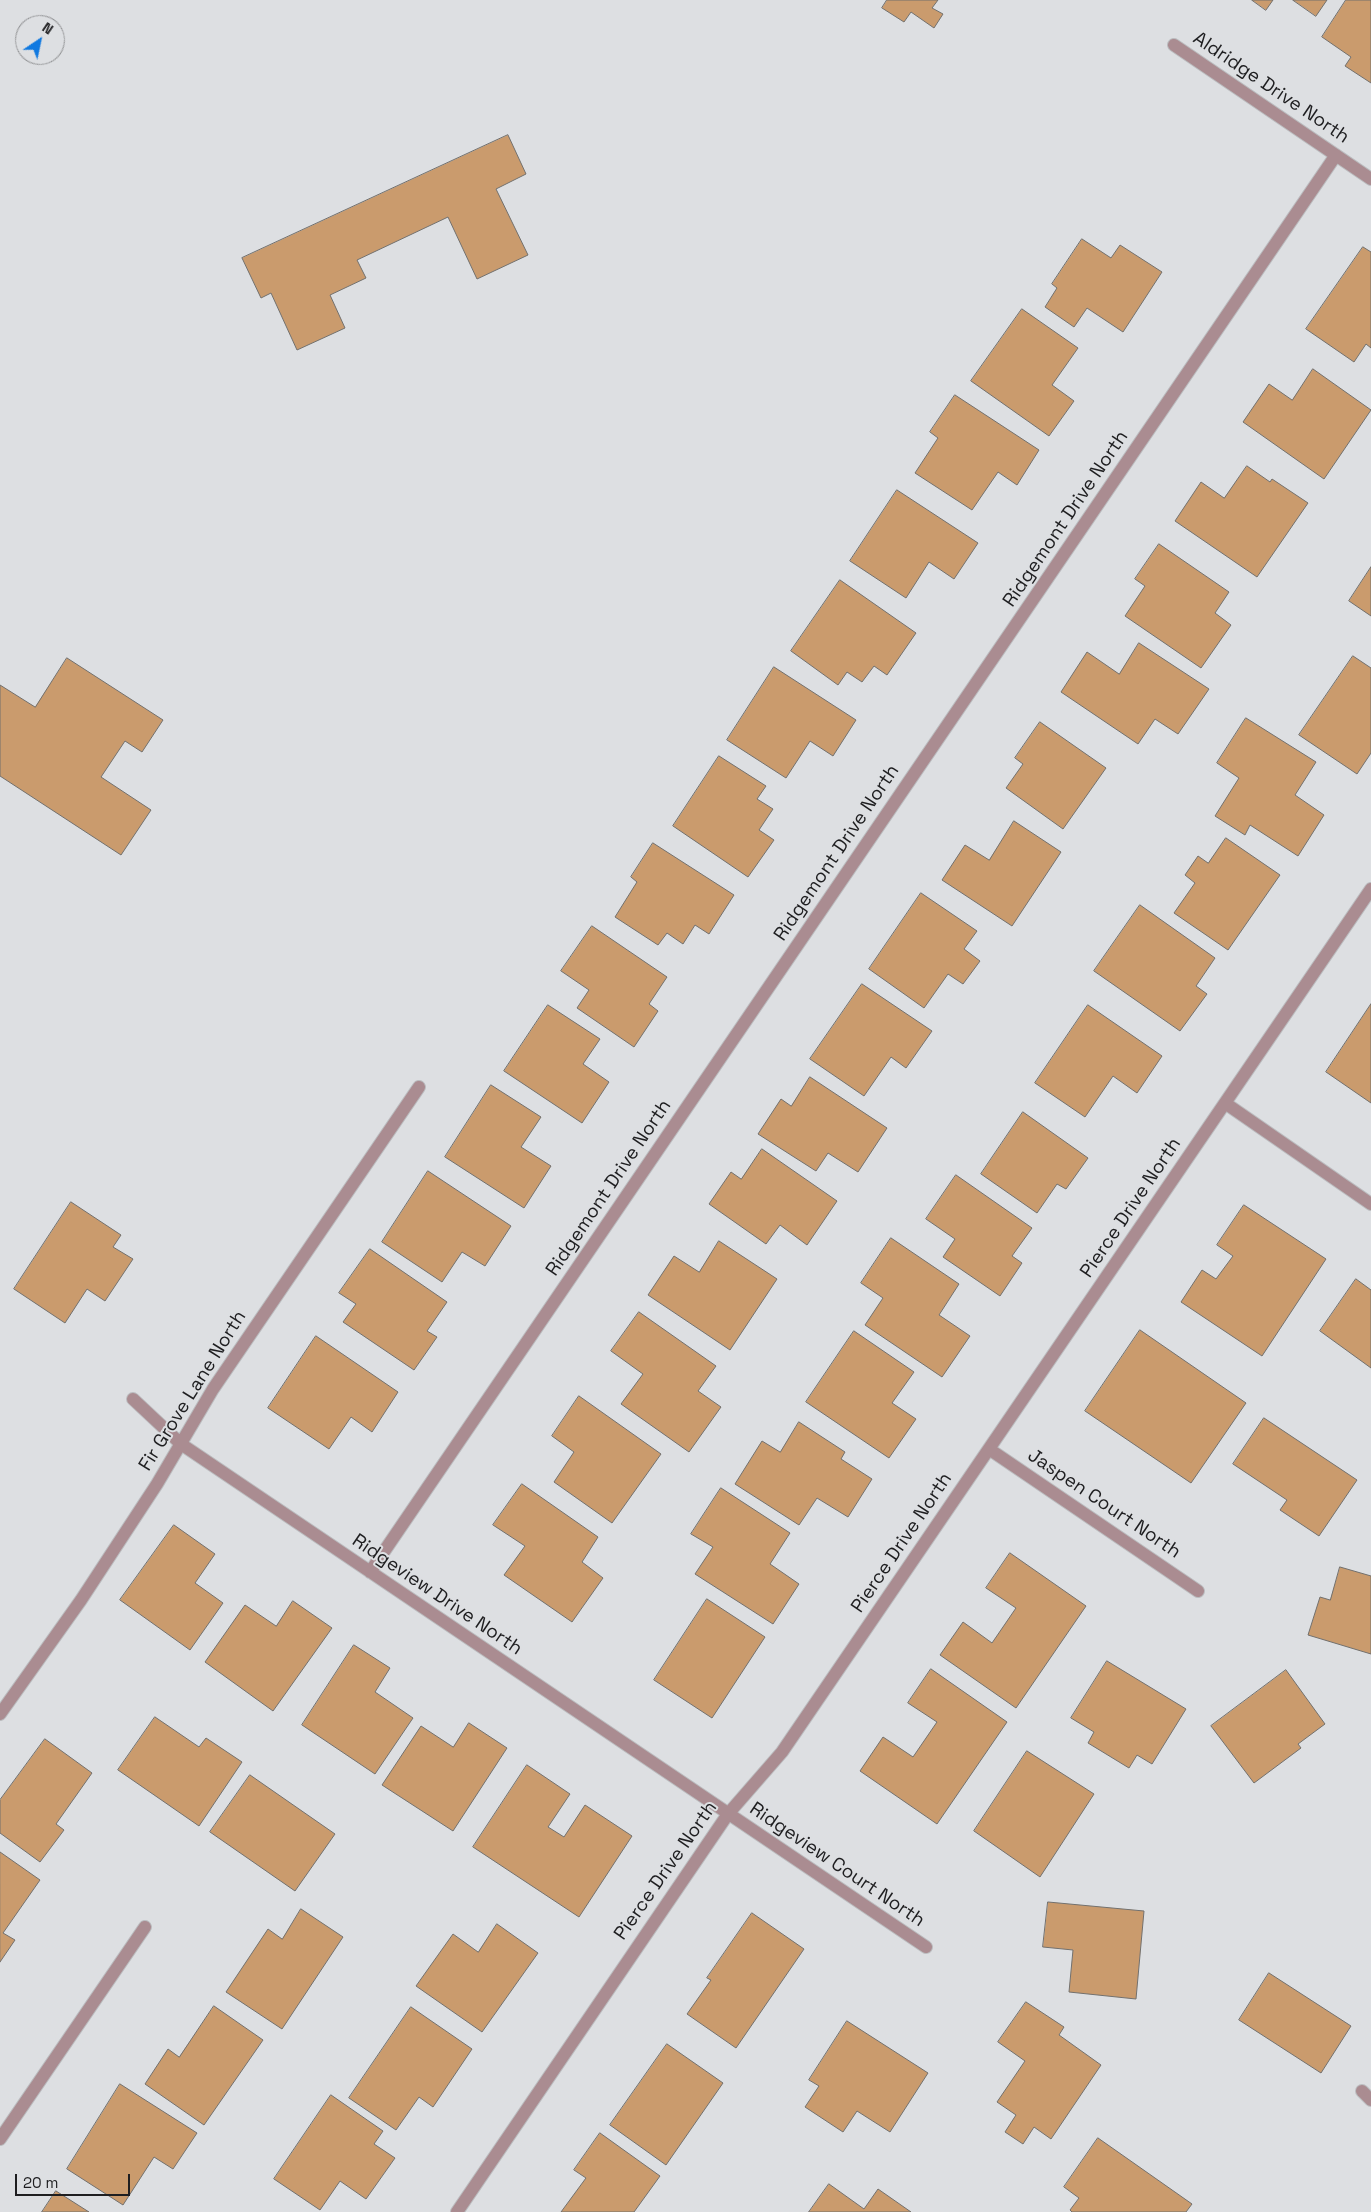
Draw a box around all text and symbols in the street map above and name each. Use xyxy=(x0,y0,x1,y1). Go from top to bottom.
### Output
north arrow xyxy=(15,15,65,65)
text: N xyxy=(39,18,57,38)
street label: Aldridge Drive North xyxy=(1189,27,1353,149)
street label: Ridgemont Drive North xyxy=(998,427,1134,611)
street label: Ridgemont Drive North xyxy=(769,761,905,945)
street label: Ridgemont Drive North xyxy=(541,1096,677,1280)
street label: Pierce Drive North xyxy=(1076,1134,1186,1282)
street label: Fir Grove Lane North xyxy=(134,1307,252,1475)
street label: Jaspen Court North xyxy=(1023,1444,1185,1564)
street label: Pierce Drive North xyxy=(847,1469,957,1617)
street label: Ridgeview Drive North xyxy=(348,1530,526,1660)
street label: Pierce Drive North xyxy=(610,1797,722,1945)
street label: Ridgeview Court North xyxy=(745,1798,929,1932)
scale bar xyxy=(18,2164,132,2196)
text: 20 m xyxy=(23,2173,58,2192)

